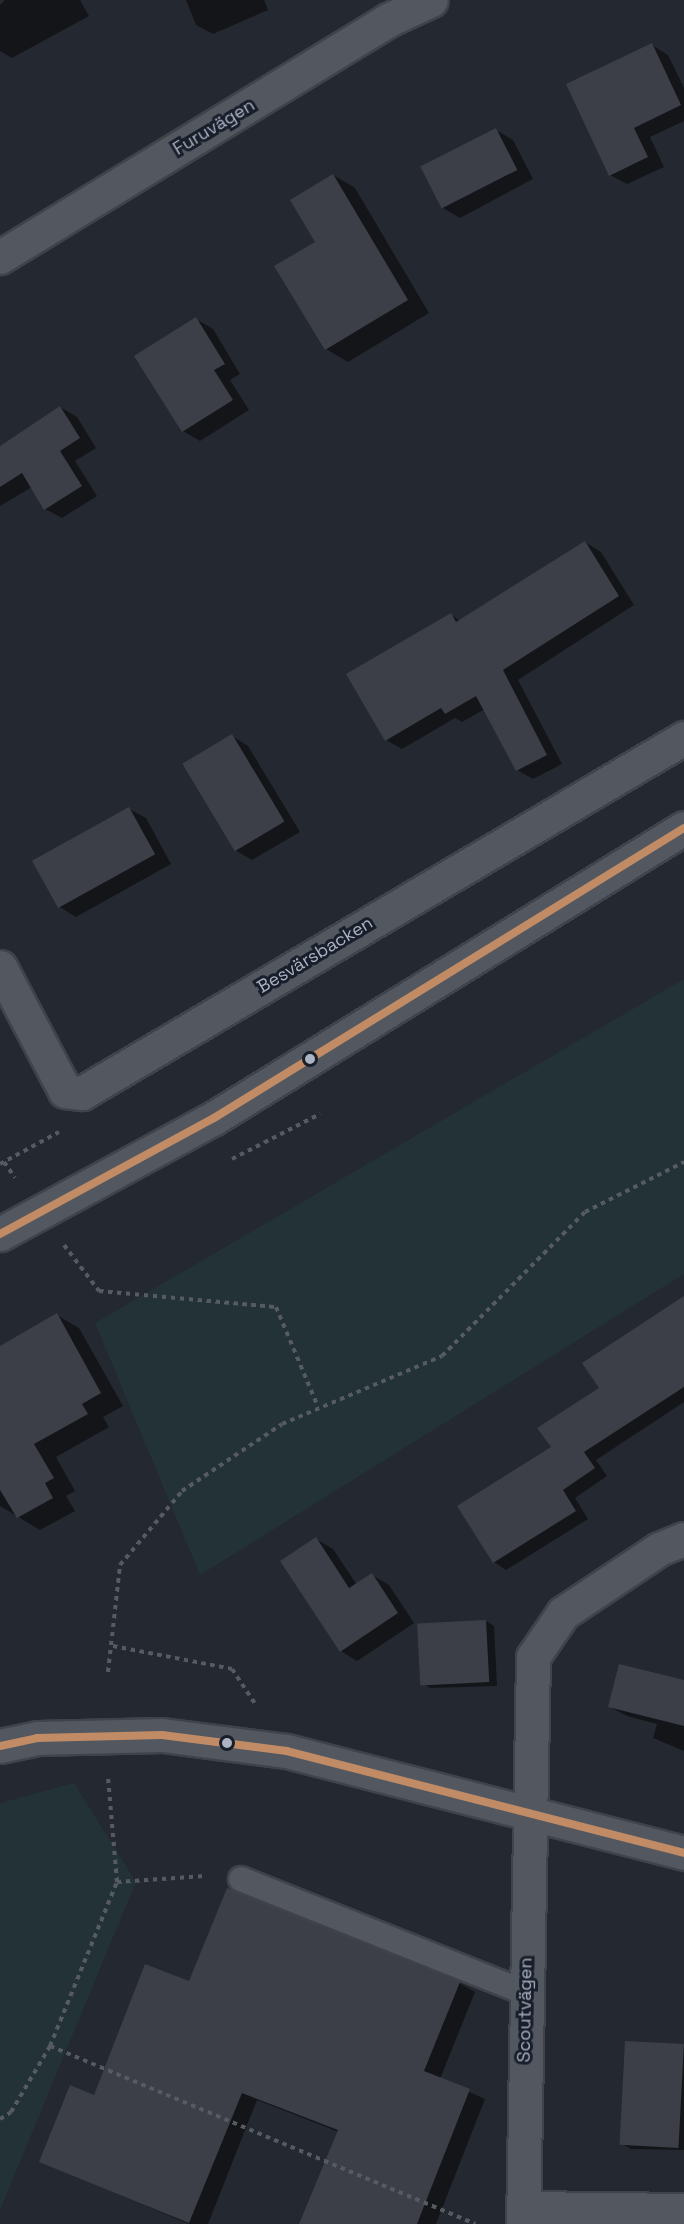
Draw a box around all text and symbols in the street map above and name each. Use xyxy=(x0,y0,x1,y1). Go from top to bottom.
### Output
street label: Furuvägen xyxy=(169,94,259,160)
street label: Besvärsbacken xyxy=(253,912,377,998)
unlabelled marker xyxy=(304,1053,316,1065)
unlabelled marker xyxy=(221,1737,233,1749)
street label: Scoutvägen xyxy=(513,1957,537,2063)

